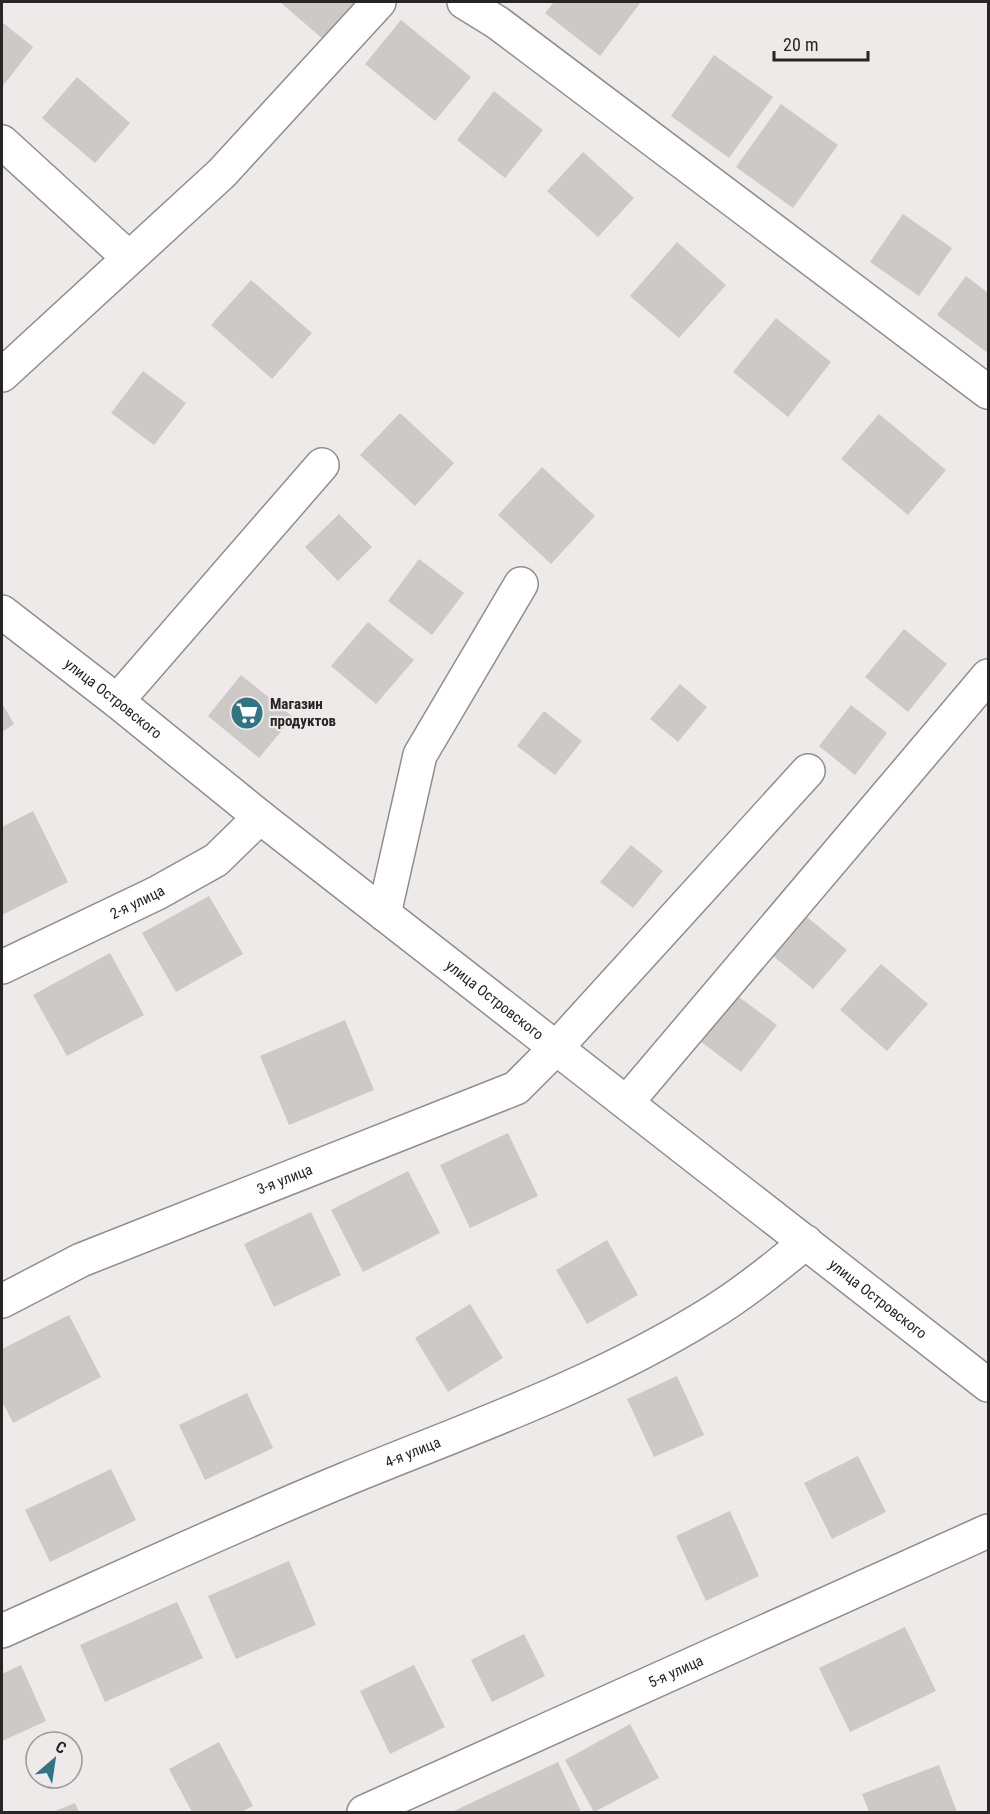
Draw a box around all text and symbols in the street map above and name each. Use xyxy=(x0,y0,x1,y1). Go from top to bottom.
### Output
scale bar xyxy=(774,24,868,62)
text: 20 m xyxy=(783,34,818,55)
street label: улица Островского xyxy=(61,655,165,743)
supermarket icon: Магазин продуктов xyxy=(229,695,265,731)
place label: Магазин продуктов xyxy=(270,695,336,730)
street label: 2-я улица xyxy=(107,882,168,923)
street label: улица Островского xyxy=(442,956,547,1044)
street label: 3-я улица xyxy=(254,1160,315,1199)
street label: улица Островского xyxy=(825,1255,930,1343)
street label: 4-я улица xyxy=(382,1433,443,1471)
street label: 5-я улица xyxy=(646,1651,706,1692)
north arrow xyxy=(24,1730,84,1790)
text: С xyxy=(52,1737,70,1758)

